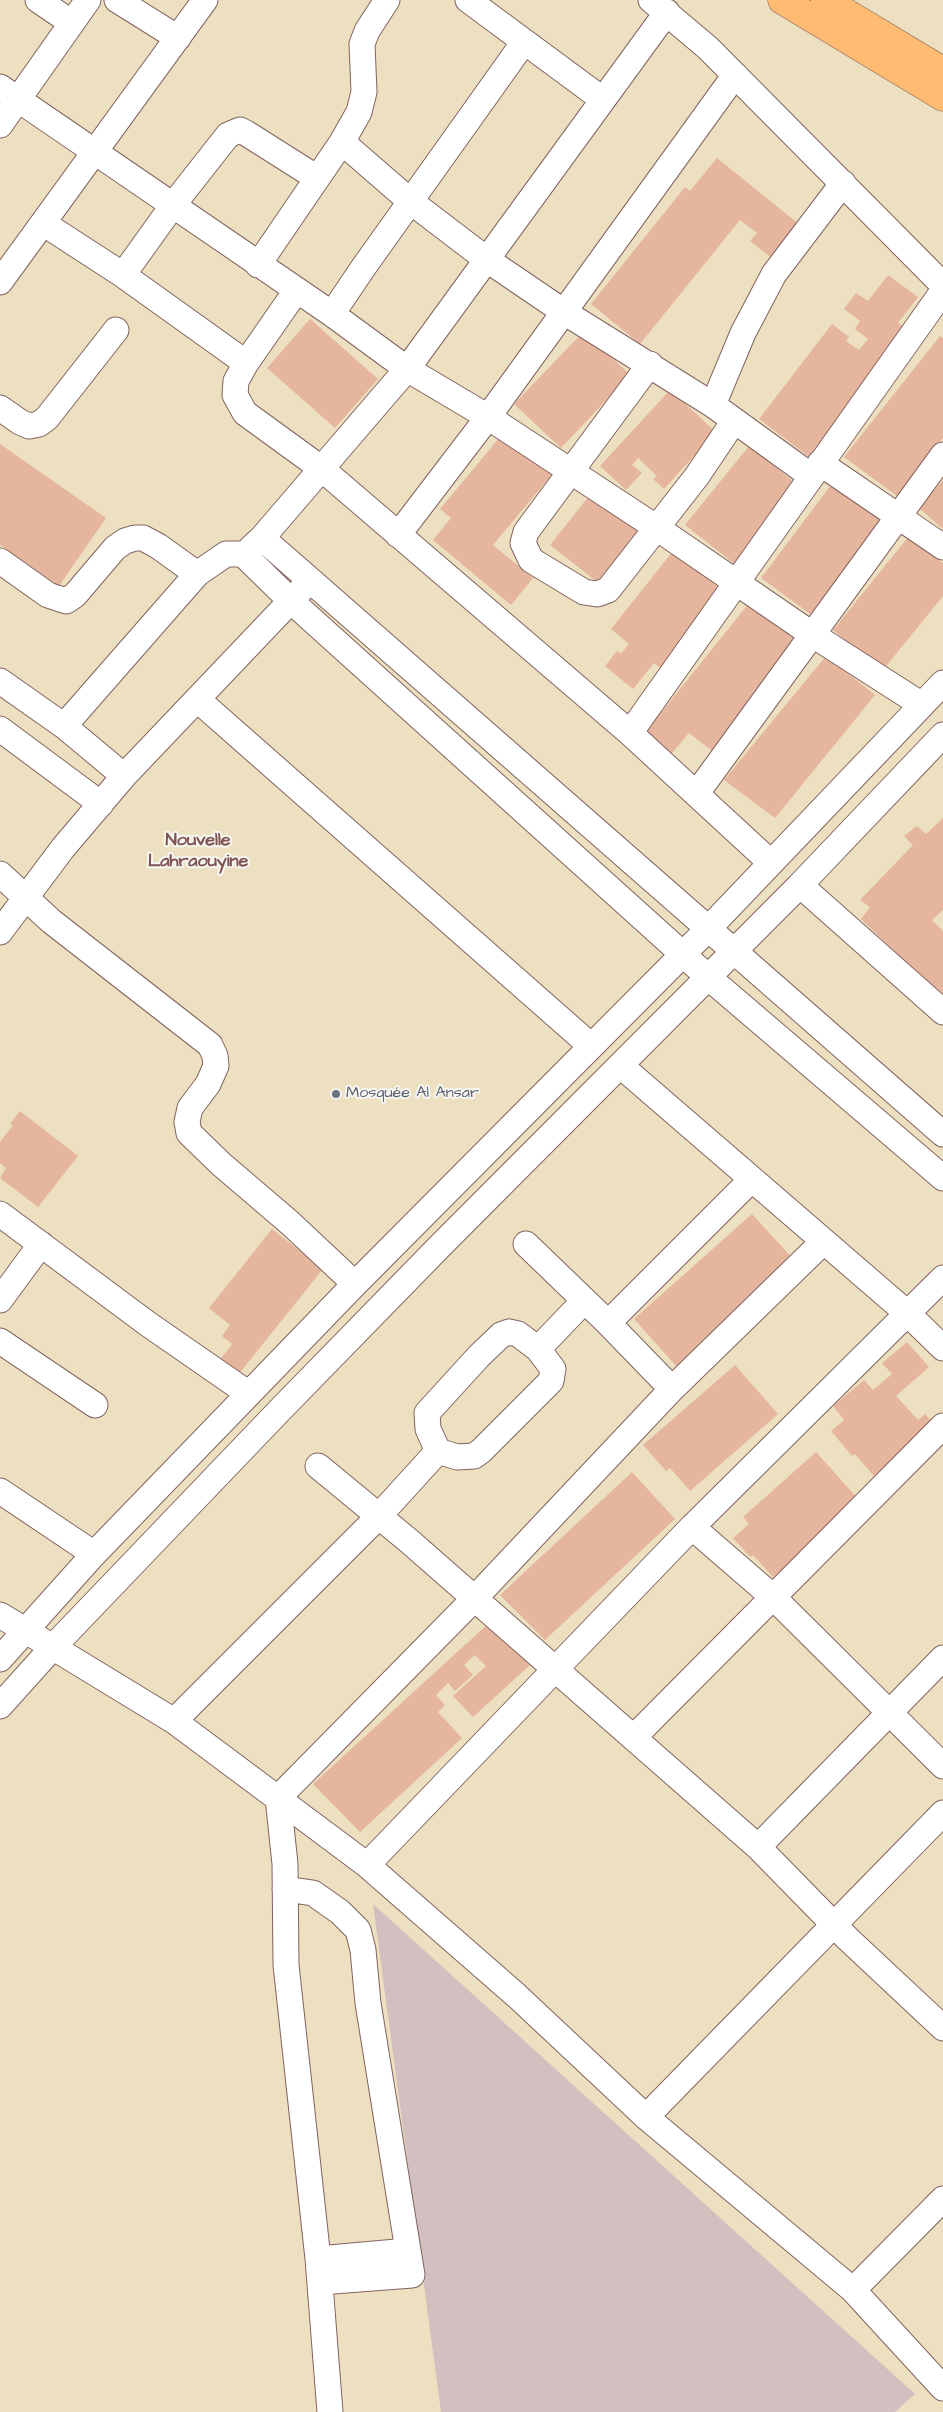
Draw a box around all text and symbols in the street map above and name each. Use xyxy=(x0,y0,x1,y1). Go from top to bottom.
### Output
district label: Nouvelle Lahraouyine xyxy=(148,830,248,872)
place label: Mosquée Al Ansar xyxy=(346,1084,479,1104)
marker: Mosquée Al Ansar xyxy=(330,1088,342,1100)

